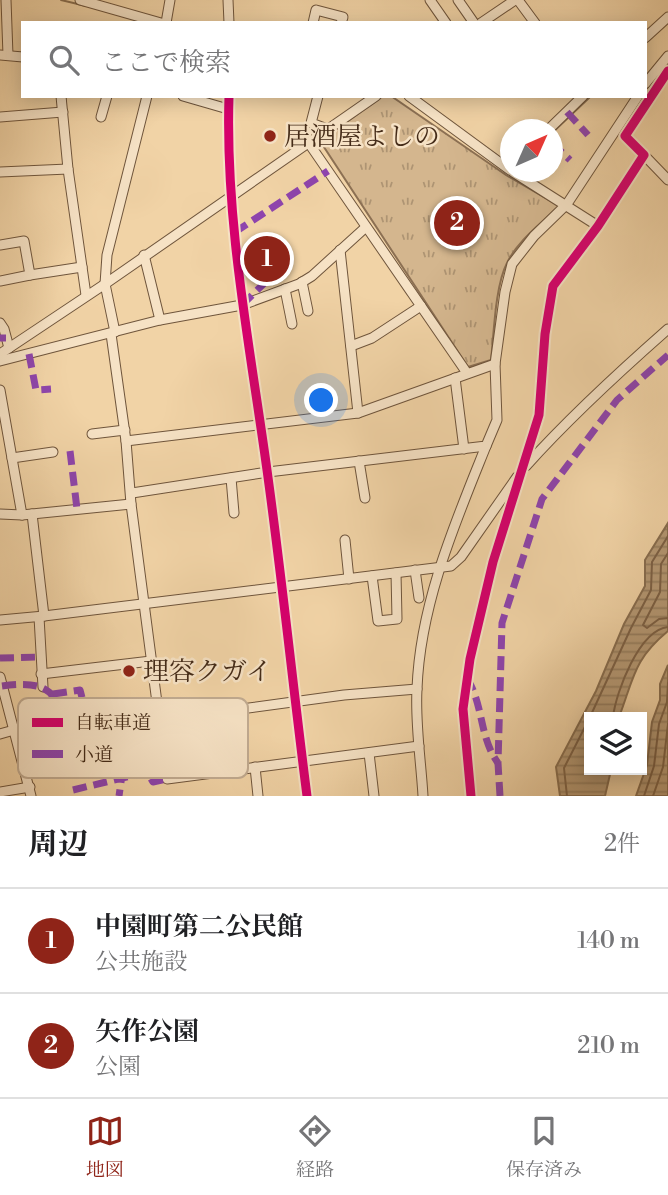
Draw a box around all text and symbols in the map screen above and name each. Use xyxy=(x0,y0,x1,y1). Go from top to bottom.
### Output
search box xyxy=(21,21,647,98)
icon: search xyxy=(45,41,83,79)
text: ここで検索 xyxy=(101,47,231,79)
north arrow xyxy=(500,119,563,182)
place label: 居酒屋よしの xyxy=(284,121,440,153)
marker: 居酒屋よしの xyxy=(262,128,278,144)
pin: 2 xyxy=(434,197,480,249)
pin: 1 xyxy=(244,233,290,285)
your location xyxy=(304,383,338,417)
place label: 理容クガイ xyxy=(143,656,272,688)
marker: 理容クガイ xyxy=(121,663,137,679)
legend xyxy=(18,698,248,778)
text: 自転車道 xyxy=(75,711,151,735)
map controls xyxy=(584,712,647,775)
button: layers xyxy=(584,712,647,775)
text: 小道 xyxy=(75,743,113,767)
text: 周辺 xyxy=(28,826,88,864)
text: 2件 xyxy=(604,830,640,858)
text: 中園町第二公民館 xyxy=(95,911,303,943)
text: 1 xyxy=(45,927,57,955)
text: 140 m xyxy=(577,927,640,955)
text: 公共施設 xyxy=(95,948,187,976)
text: 矢作公園 xyxy=(95,1016,199,1048)
text: 2 xyxy=(44,1032,58,1060)
text: 210 m xyxy=(577,1032,640,1060)
text: 公園 xyxy=(95,1053,141,1081)
tab: 地図 xyxy=(86,1112,124,1182)
tab: 経路 xyxy=(296,1112,334,1182)
tab: 保存済み xyxy=(506,1112,582,1182)

